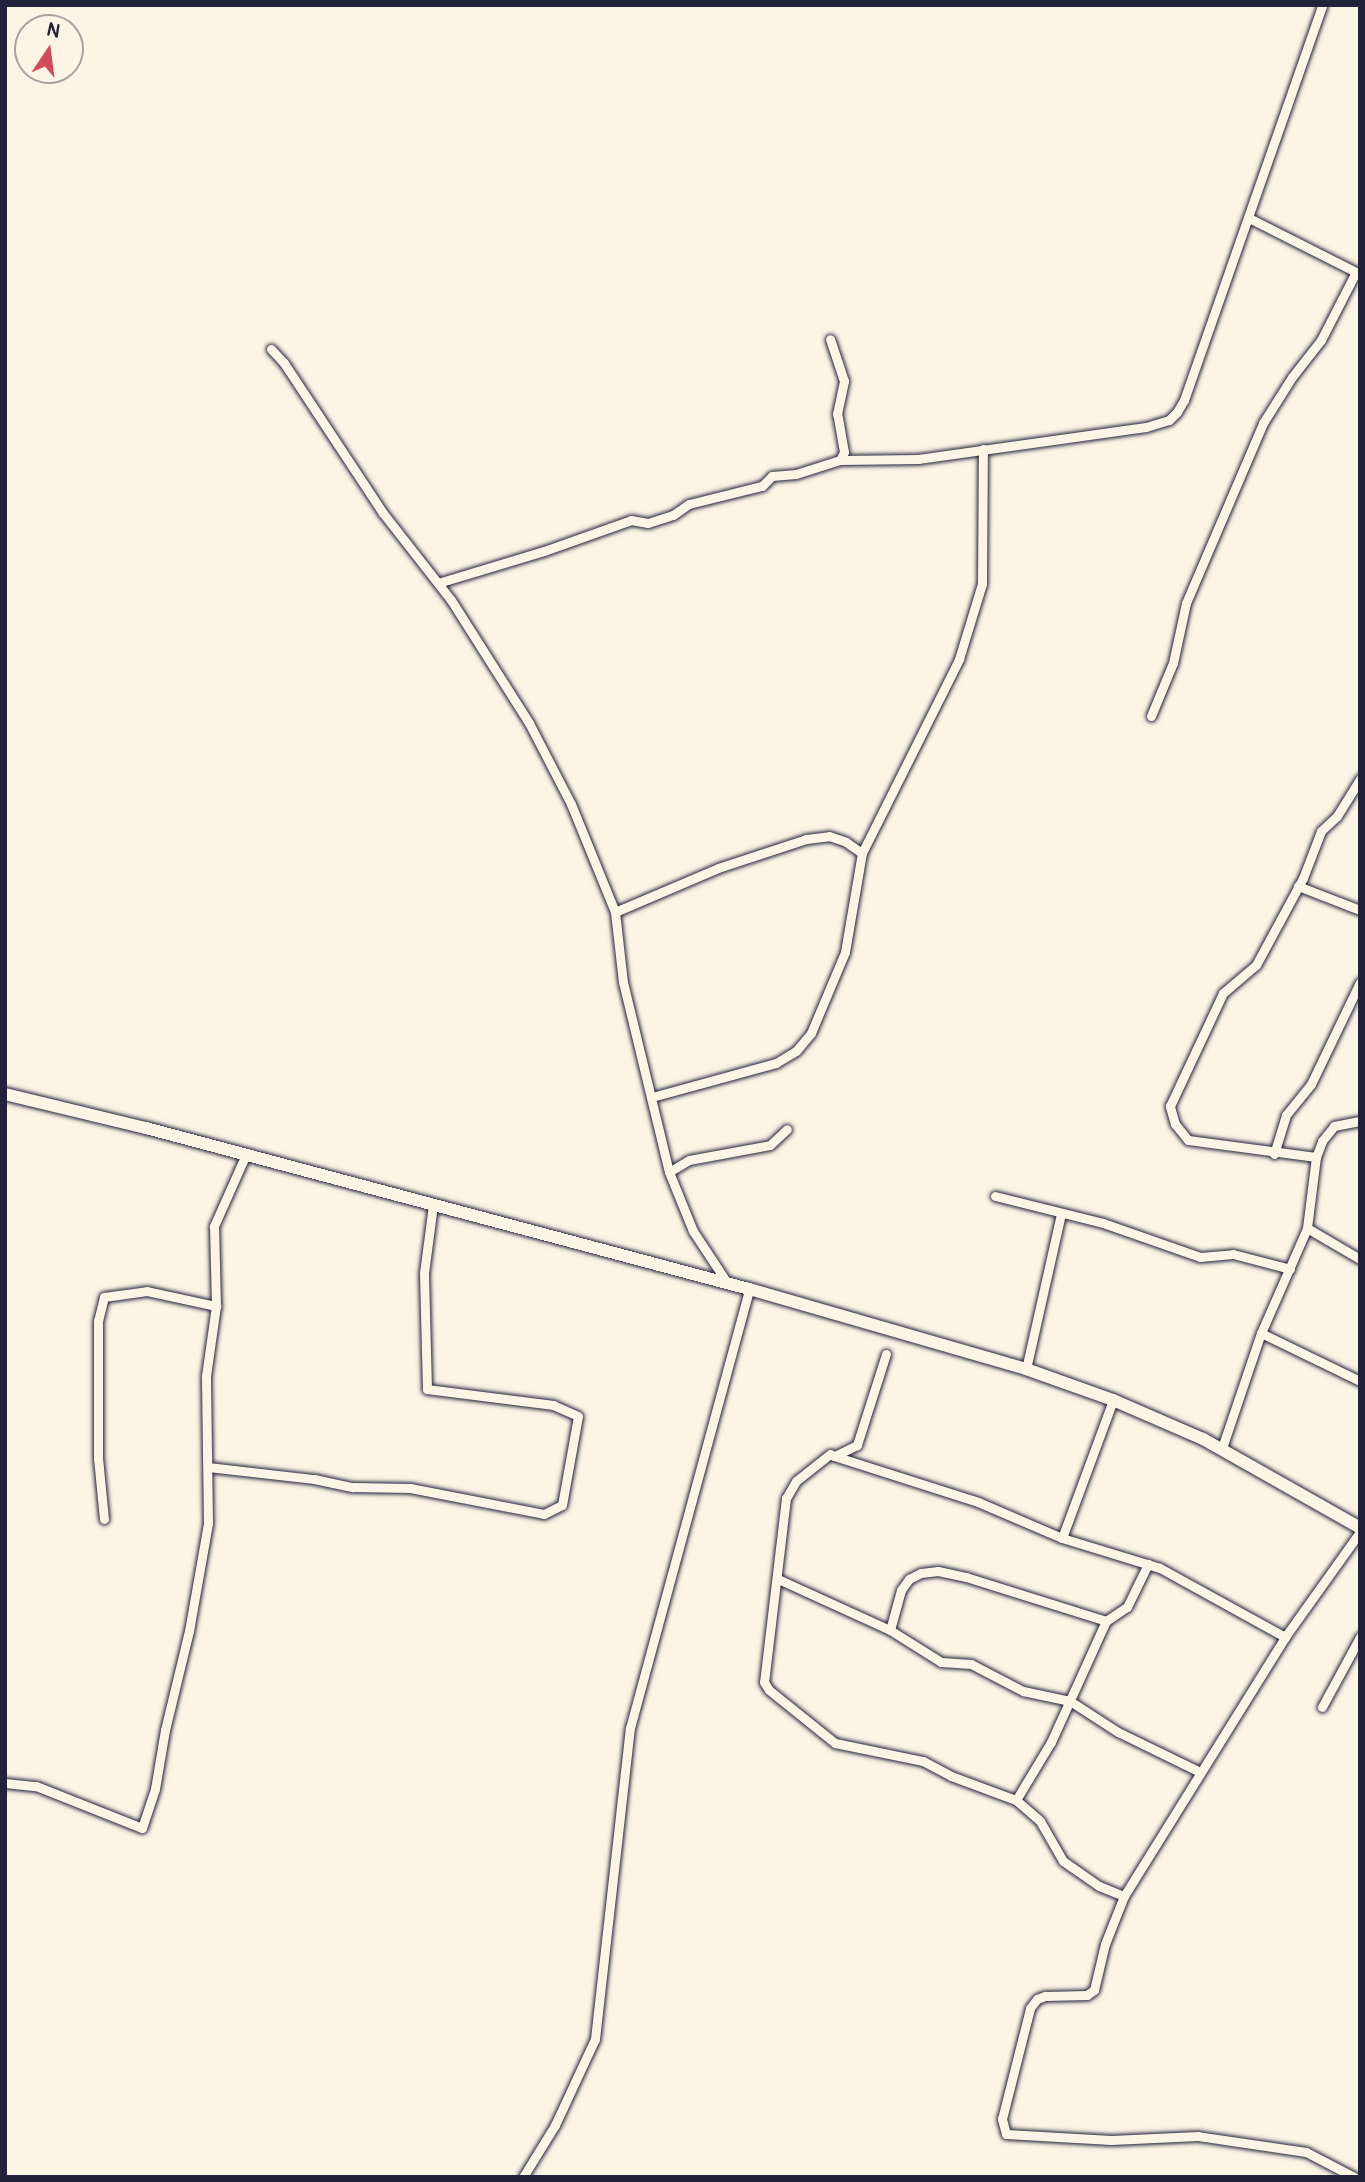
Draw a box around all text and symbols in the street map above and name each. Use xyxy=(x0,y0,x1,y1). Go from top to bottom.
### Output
north arrow xyxy=(14,14,84,84)
text: N xyxy=(44,17,62,44)

